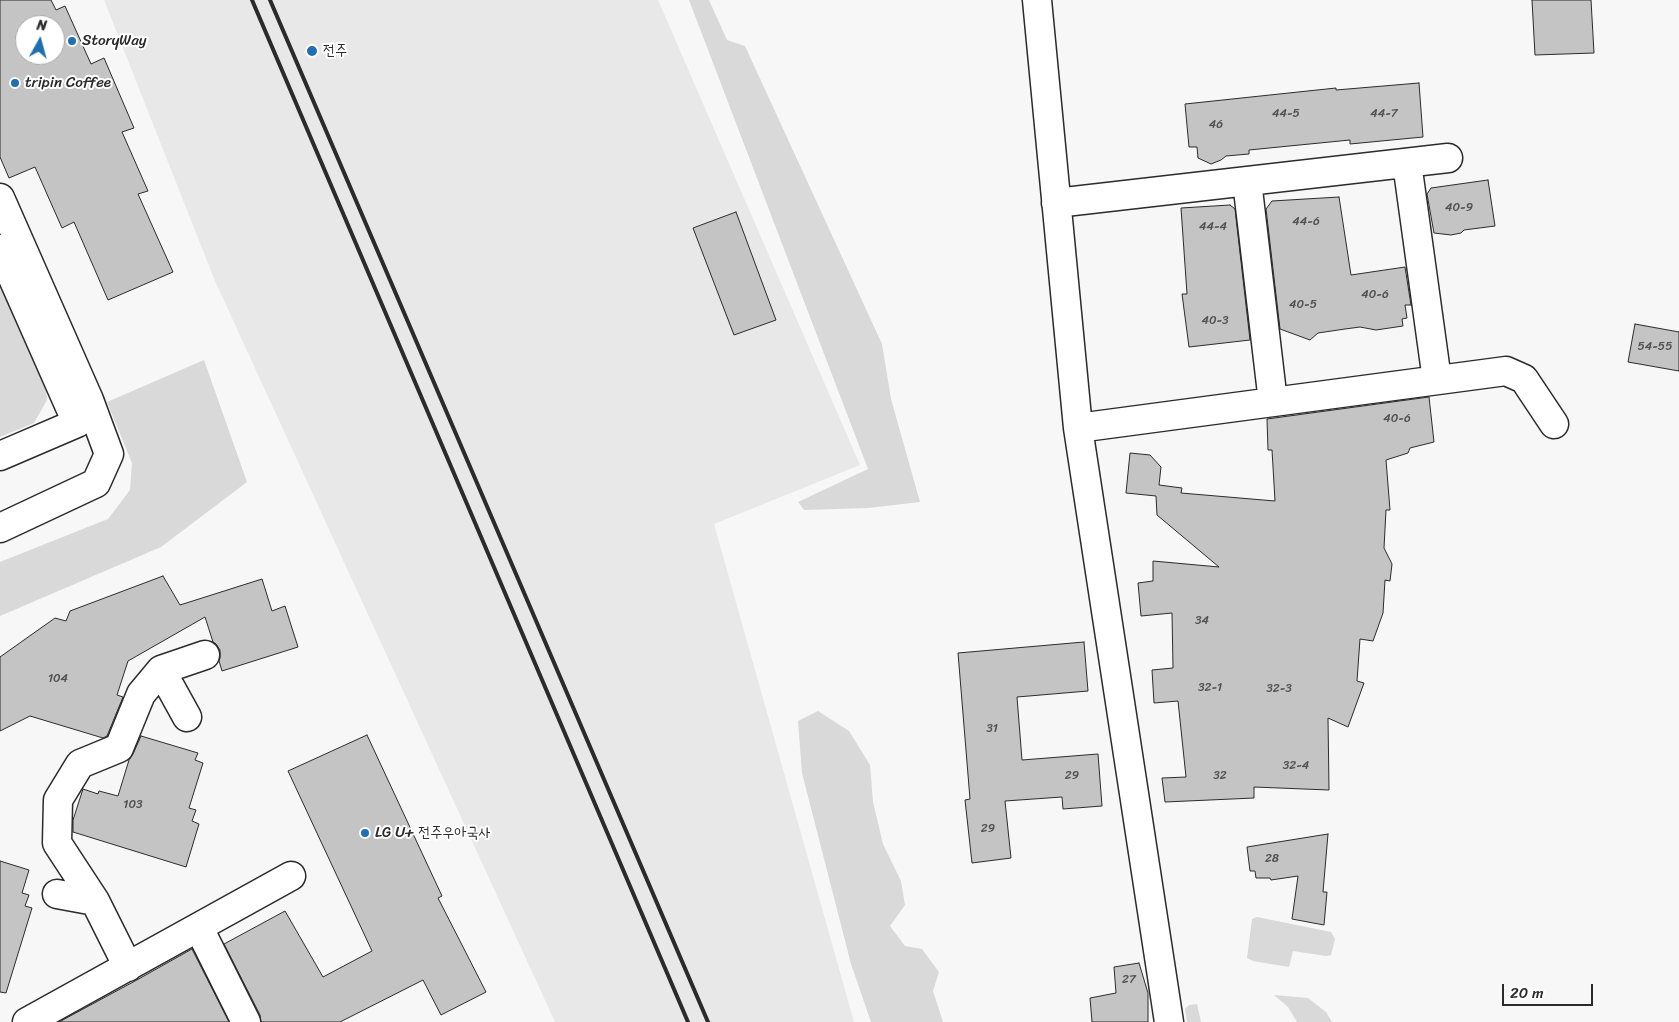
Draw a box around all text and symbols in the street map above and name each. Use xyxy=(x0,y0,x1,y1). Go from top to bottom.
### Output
text: N xyxy=(35,13,48,39)
north arrow xyxy=(15,15,65,65)
place label: StoryWay xyxy=(82,32,146,50)
marker: StoryWay xyxy=(66,35,78,47)
place label: 전주 xyxy=(323,42,347,60)
marker: 전주 xyxy=(305,44,319,58)
place label: tripin Coffee xyxy=(25,74,111,92)
marker: tripin Coffee xyxy=(9,77,21,89)
house number: 44-5 xyxy=(1272,107,1300,121)
house number: 44-7 xyxy=(1370,107,1398,121)
house number: 46 xyxy=(1209,118,1223,132)
house number: 40-9 xyxy=(1445,201,1473,215)
house number: 44-6 xyxy=(1292,215,1320,229)
house number: 44-4 xyxy=(1199,220,1227,234)
house number: 40-6 xyxy=(1361,288,1389,302)
house number: 40-5 xyxy=(1289,298,1317,312)
house number: 40-3 xyxy=(1201,314,1229,328)
house number: 54-55 xyxy=(1637,340,1673,354)
house number: 40-6 xyxy=(1383,412,1411,426)
house number: 34 xyxy=(1195,614,1209,628)
house number: 104 xyxy=(48,672,68,686)
house number: 32-1 xyxy=(1198,681,1222,695)
house number: 32-3 xyxy=(1266,682,1292,696)
house number: 31 xyxy=(986,722,998,736)
house number: 32-4 xyxy=(1283,759,1309,773)
house number: 29 xyxy=(1065,769,1079,783)
house number: 32 xyxy=(1213,769,1227,783)
house number: 103 xyxy=(123,798,143,812)
house number: 29 xyxy=(981,822,995,836)
place label: LG U+ 전주우아국사 xyxy=(375,824,491,842)
marker: LG U+ 전주우아국사 xyxy=(359,827,371,839)
house number: 28 xyxy=(1265,852,1279,866)
house number: 27 xyxy=(1122,973,1136,987)
scale bar xyxy=(1504,974,1595,1006)
text: 20 m xyxy=(1510,980,1544,1006)

